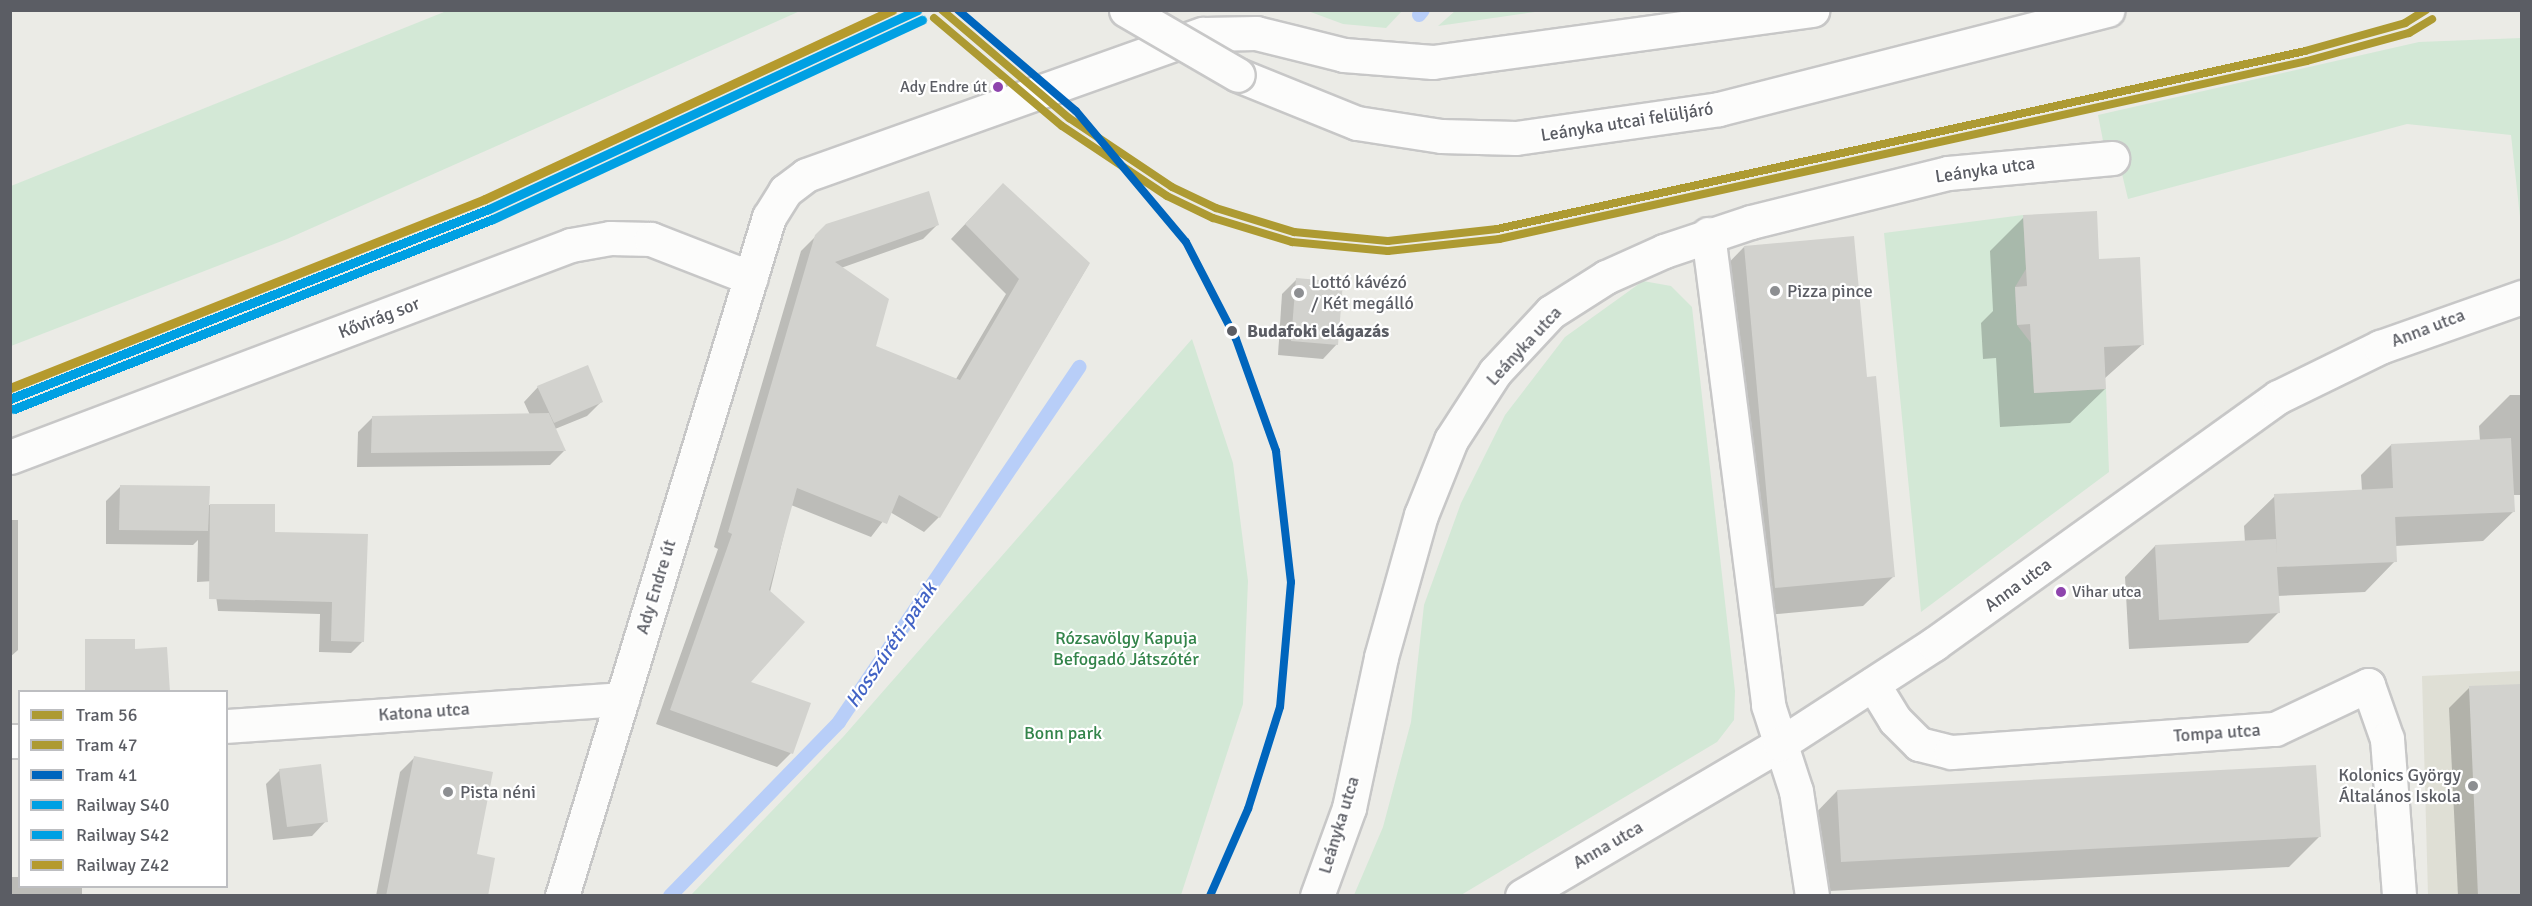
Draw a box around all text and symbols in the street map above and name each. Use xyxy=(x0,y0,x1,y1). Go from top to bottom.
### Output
place label: Ady Endre út xyxy=(900,77,987,97)
marker: Ady Endre út xyxy=(992,81,1004,93)
street label: Leányka utcai felüljáró xyxy=(1539,98,1715,146)
street label: Leányka utca xyxy=(1934,152,2036,188)
place label: Lottó kávézó / Két megálló xyxy=(1311,272,1414,314)
place label: Pizza pince xyxy=(1787,280,1873,302)
marker: Pizza pince xyxy=(1768,284,1782,298)
marker: Lottó kávézó / Két megálló xyxy=(1292,286,1306,300)
street label: Kővirág sor xyxy=(335,293,423,343)
street label: Leányka utca xyxy=(1482,302,1566,390)
street label: Anna utca xyxy=(2388,304,2468,352)
place label: Budafoki elágazás xyxy=(1247,320,1389,342)
marker: Budafoki elágazás xyxy=(1222,321,1242,341)
street label: Ady Endre út xyxy=(631,537,681,637)
street label: Anna utca xyxy=(1980,554,2056,616)
water label: Hosszúréti-patak xyxy=(840,578,942,712)
place label: Vihar utca xyxy=(2072,582,2142,602)
marker: Vihar utca xyxy=(2055,586,2067,598)
park label: Rózsavölgy Kapuja Befogadó Játszótér xyxy=(1053,628,1199,670)
legend xyxy=(18,690,228,888)
street label: Katona utca xyxy=(378,698,470,726)
text: Tram 56 xyxy=(76,704,137,726)
street label: Tompa utca xyxy=(2173,719,2261,747)
park label: Bonn park xyxy=(1024,722,1102,744)
text: Tram 47 xyxy=(76,734,137,756)
text: Tram 41 xyxy=(76,764,137,786)
place label: Kolonics György Általános Iskola xyxy=(2338,765,2461,808)
street label: Leányka utca xyxy=(1314,774,1364,876)
marker: Kolonics György Általános Iskola xyxy=(2466,779,2480,793)
place label: Pista néni xyxy=(460,781,536,803)
marker: Pista néni xyxy=(441,785,455,799)
text: Railway S40 xyxy=(76,794,169,816)
street label: Anna utca xyxy=(1569,816,1647,874)
text: Railway S42 xyxy=(76,824,169,846)
text: Railway Z42 xyxy=(76,854,170,876)

